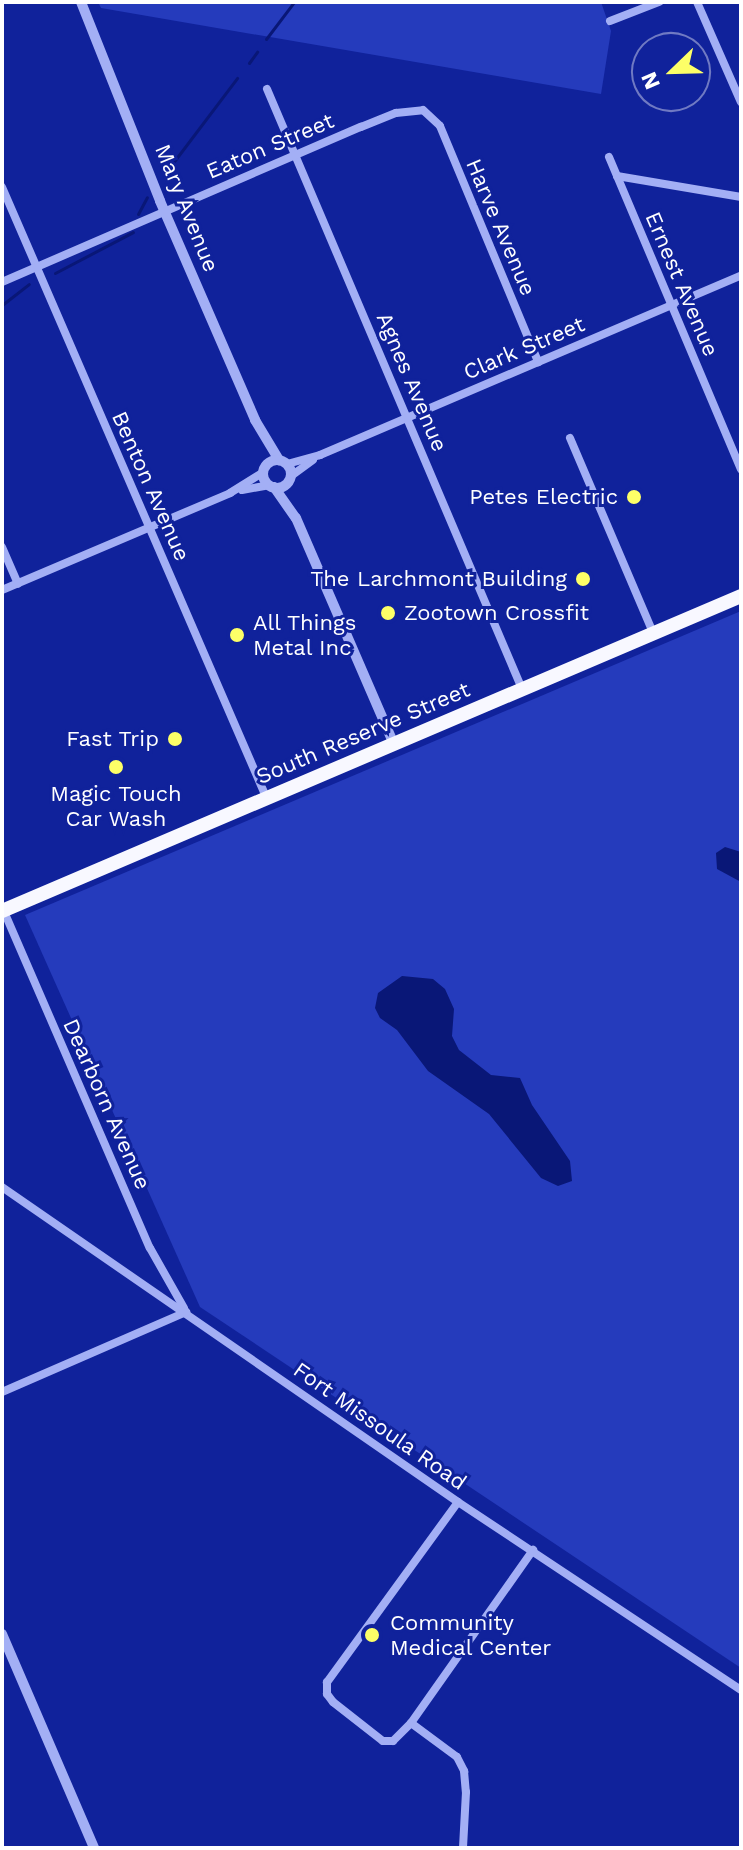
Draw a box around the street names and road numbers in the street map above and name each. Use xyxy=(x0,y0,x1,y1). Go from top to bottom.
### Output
street label: Eaton Street xyxy=(202,107,338,185)
street label: Mary Avenue xyxy=(149,140,225,276)
street label: Harve Avenue xyxy=(460,154,542,300)
street label: Ernest Avenue xyxy=(639,207,725,361)
street label: Agnes Avenue xyxy=(371,308,453,456)
street label: Clark Street xyxy=(459,311,589,385)
street label: Benton Avenue xyxy=(106,407,196,565)
street label: South Reserve Street xyxy=(252,676,474,790)
street label: Dearborn Avenue xyxy=(57,1014,157,1194)
street label: Fort Missoula Road xyxy=(288,1356,472,1496)

